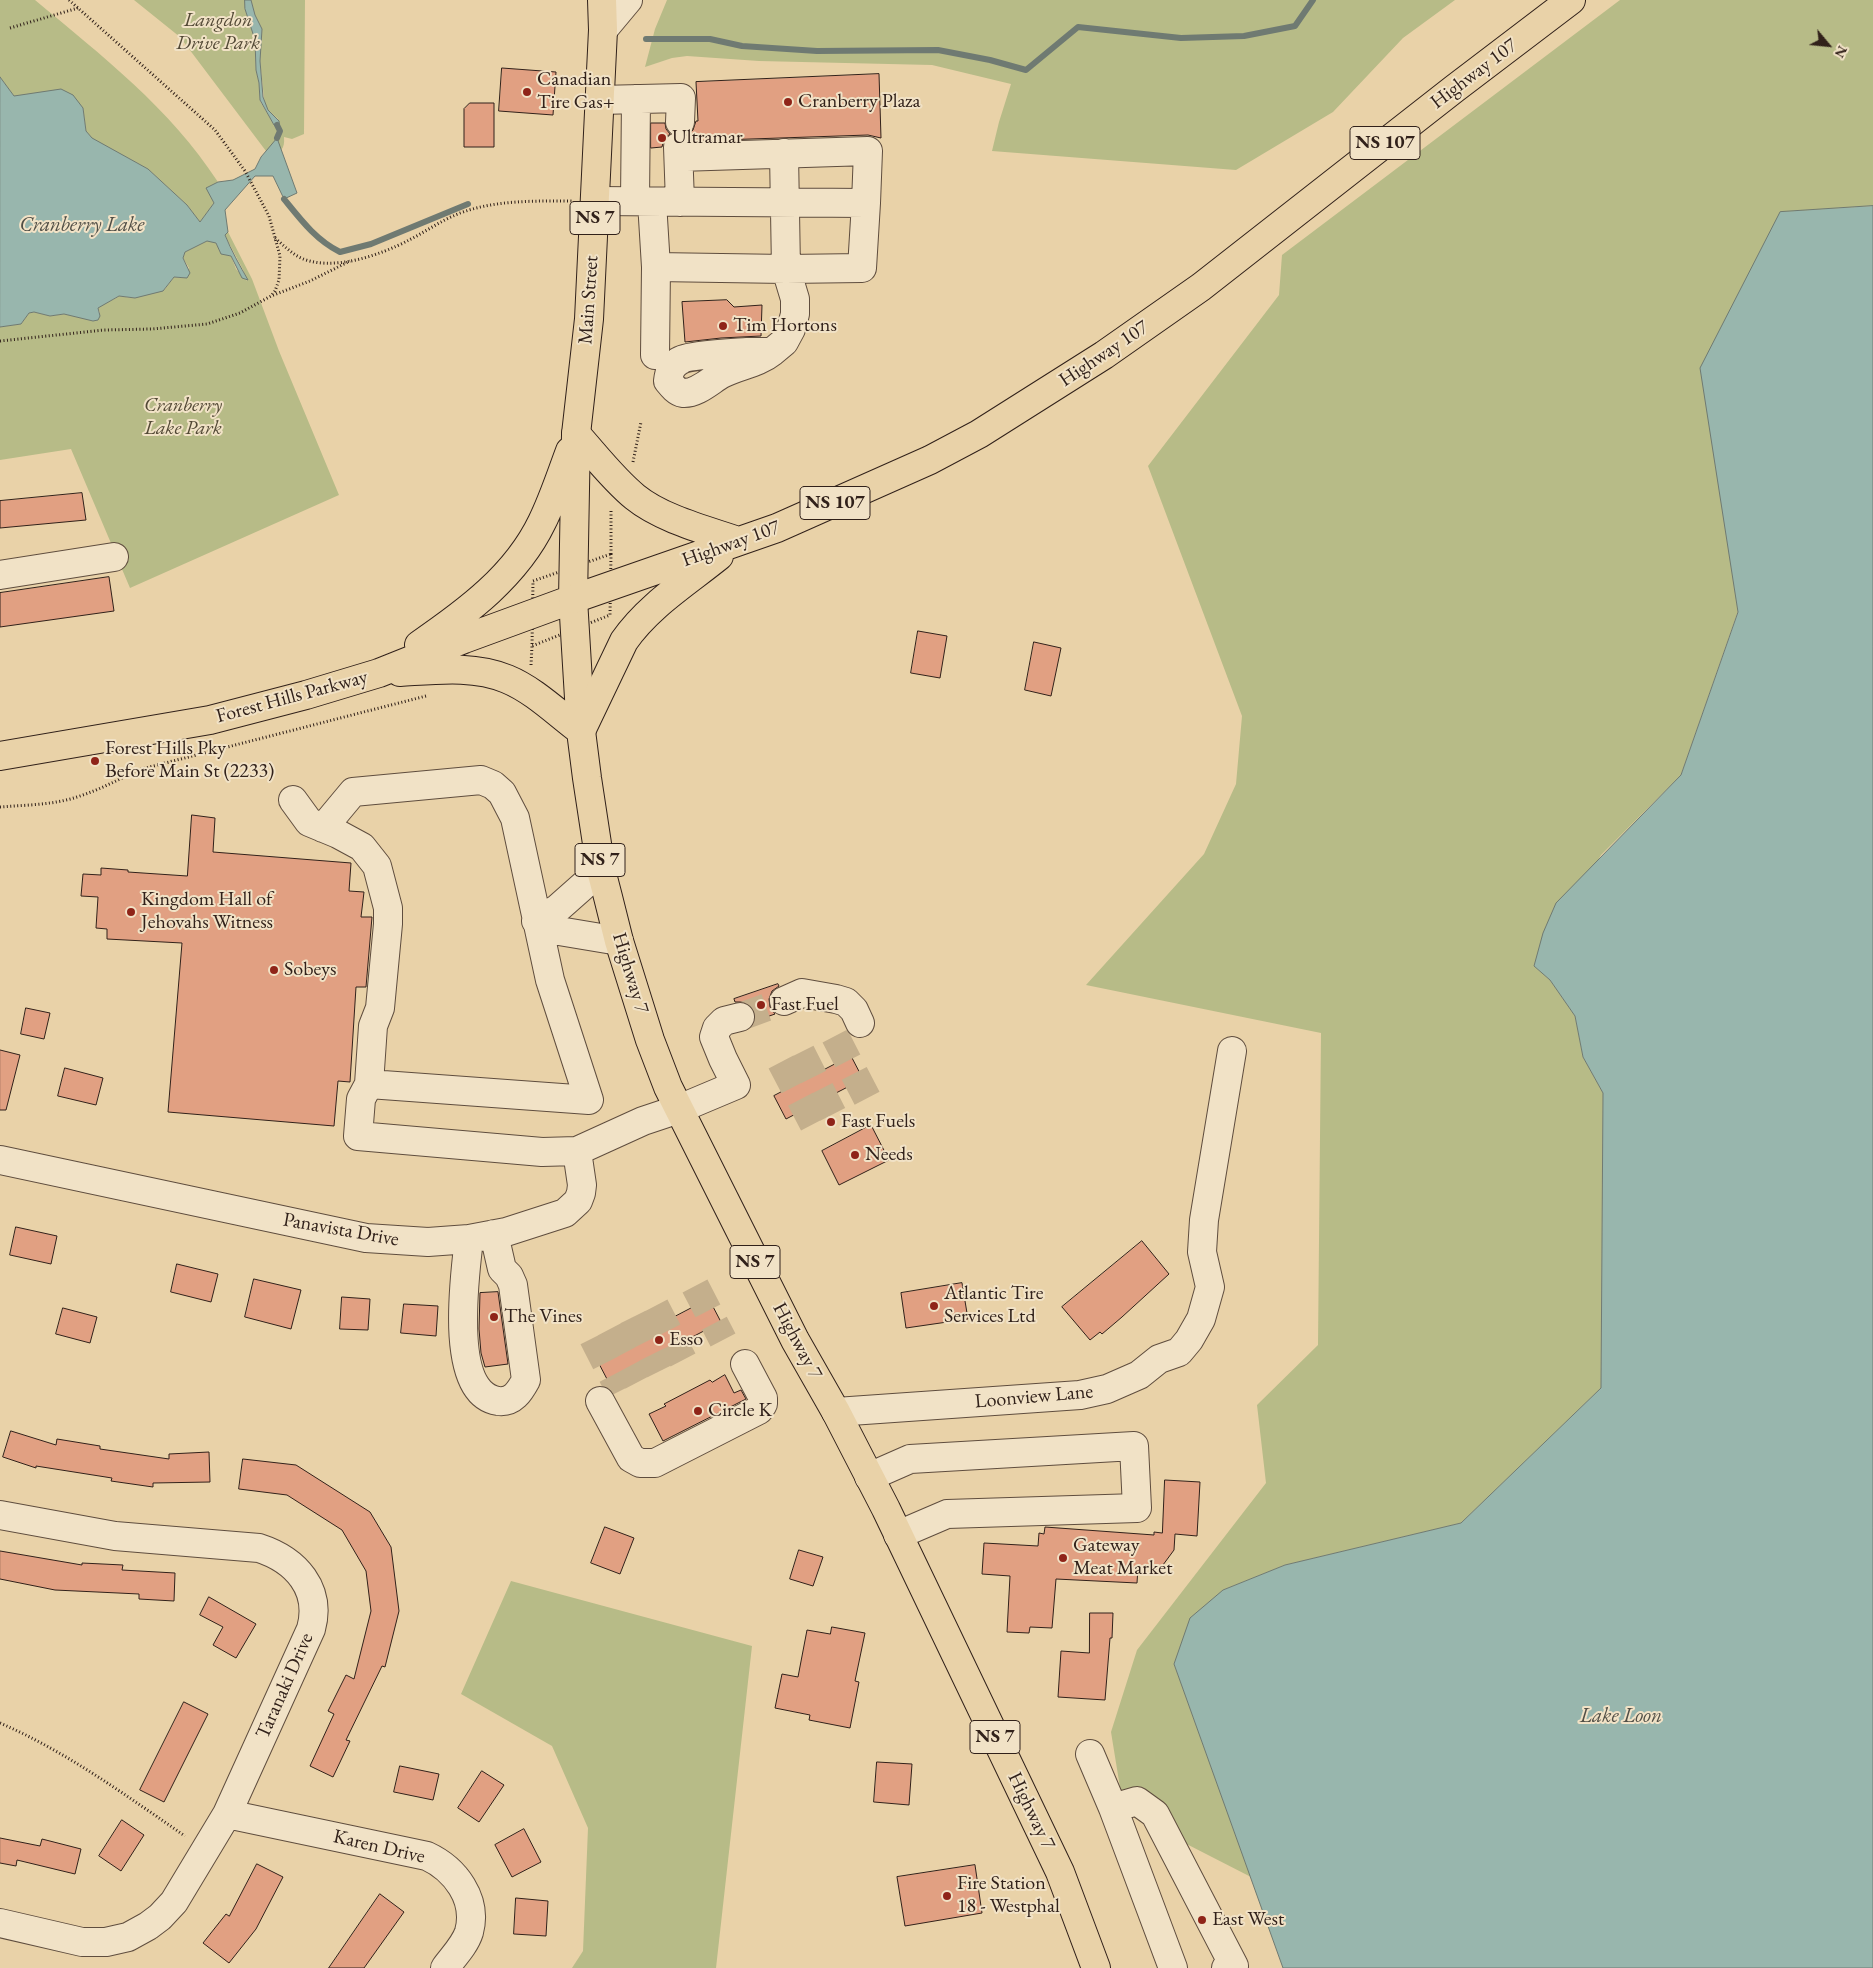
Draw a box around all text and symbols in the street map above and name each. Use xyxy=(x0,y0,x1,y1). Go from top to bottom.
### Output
park label: Langdon Drive Park xyxy=(176,9,260,56)
north arrow xyxy=(1803,20,1853,70)
street label: Highway 107 xyxy=(1426,34,1522,114)
text: N xyxy=(1831,43,1852,61)
place label: Canadian Tire Gas+ xyxy=(537,68,615,115)
marker: Canadian Tire Gas+ xyxy=(521,86,533,98)
place label: Cranberry Plaza xyxy=(798,90,921,114)
marker: Cranberry Plaza xyxy=(782,96,794,108)
place label: Ultramar xyxy=(672,126,743,150)
road number: NS 107 xyxy=(1350,126,1420,160)
marker: Ultramar xyxy=(656,132,668,144)
road number: NS 7 xyxy=(570,202,620,234)
water label: Cranberry Lake xyxy=(20,212,144,238)
street label: Main Street xyxy=(574,255,604,345)
place label: Tim Hortons xyxy=(733,314,837,338)
street label: Highway 107 xyxy=(1055,315,1153,393)
marker: Tim Hortons xyxy=(717,320,729,332)
park label: Cranberry Lake Park xyxy=(144,394,222,441)
road number: NS 107 xyxy=(800,486,870,520)
street label: Highway 107 xyxy=(679,515,783,573)
street label: Forest Hills Parkway xyxy=(214,665,370,729)
place label: Forest Hills Pky Before Main St (2233) xyxy=(105,737,274,784)
marker: Forest Hills Pky Before Main St (2233) xyxy=(89,755,101,767)
road number: NS 7 xyxy=(575,844,625,876)
place label: Kingdom Hall of Jehovahs Witness xyxy=(141,888,273,935)
marker: Kingdom Hall of Jehovahs Witness xyxy=(125,906,137,918)
street label: Highway 7 xyxy=(606,930,654,1016)
place label: Sobeys xyxy=(284,958,337,982)
marker: Sobeys xyxy=(268,964,280,976)
place label: Fast Fuel xyxy=(771,993,839,1017)
marker: Fast Fuel xyxy=(755,999,767,1011)
place label: Fast Fuels xyxy=(841,1110,915,1134)
marker: Fast Fuels xyxy=(825,1116,837,1128)
place label: Needs xyxy=(865,1143,913,1167)
marker: Needs xyxy=(849,1149,861,1161)
street label: Panavista Drive xyxy=(281,1208,401,1252)
road number: NS 7 xyxy=(730,1246,780,1278)
place label: Atlantic Tire Services Ltd xyxy=(944,1282,1044,1329)
street label: Highway 7 xyxy=(767,1299,827,1383)
marker: Atlantic Tire Services Ltd xyxy=(928,1300,940,1312)
place label: The Vines xyxy=(504,1305,582,1329)
marker: The Vines xyxy=(488,1311,500,1323)
place label: Esso xyxy=(669,1328,703,1352)
marker: Esso xyxy=(653,1334,665,1346)
street label: Loonview Lane xyxy=(974,1380,1094,1414)
place label: Circle K xyxy=(708,1399,772,1423)
marker: Circle K xyxy=(692,1405,704,1417)
place label: Gateway Meat Market xyxy=(1073,1534,1172,1581)
marker: Gateway Meat Market xyxy=(1057,1552,1069,1564)
street label: Taranaki Drive xyxy=(251,1629,319,1743)
water label: Lake Loon xyxy=(1580,1703,1662,1729)
road number: NS 7 xyxy=(970,1720,1020,1754)
street label: Highway 7 xyxy=(1002,1768,1060,1854)
street label: Karen Drive xyxy=(331,1825,427,1869)
place label: Fire Station 18 - Westphal xyxy=(957,1872,1060,1919)
marker: Fire Station 18 - Westphal xyxy=(941,1890,953,1902)
place label: East West xyxy=(1212,1908,1284,1932)
marker: East West xyxy=(1196,1914,1208,1926)

